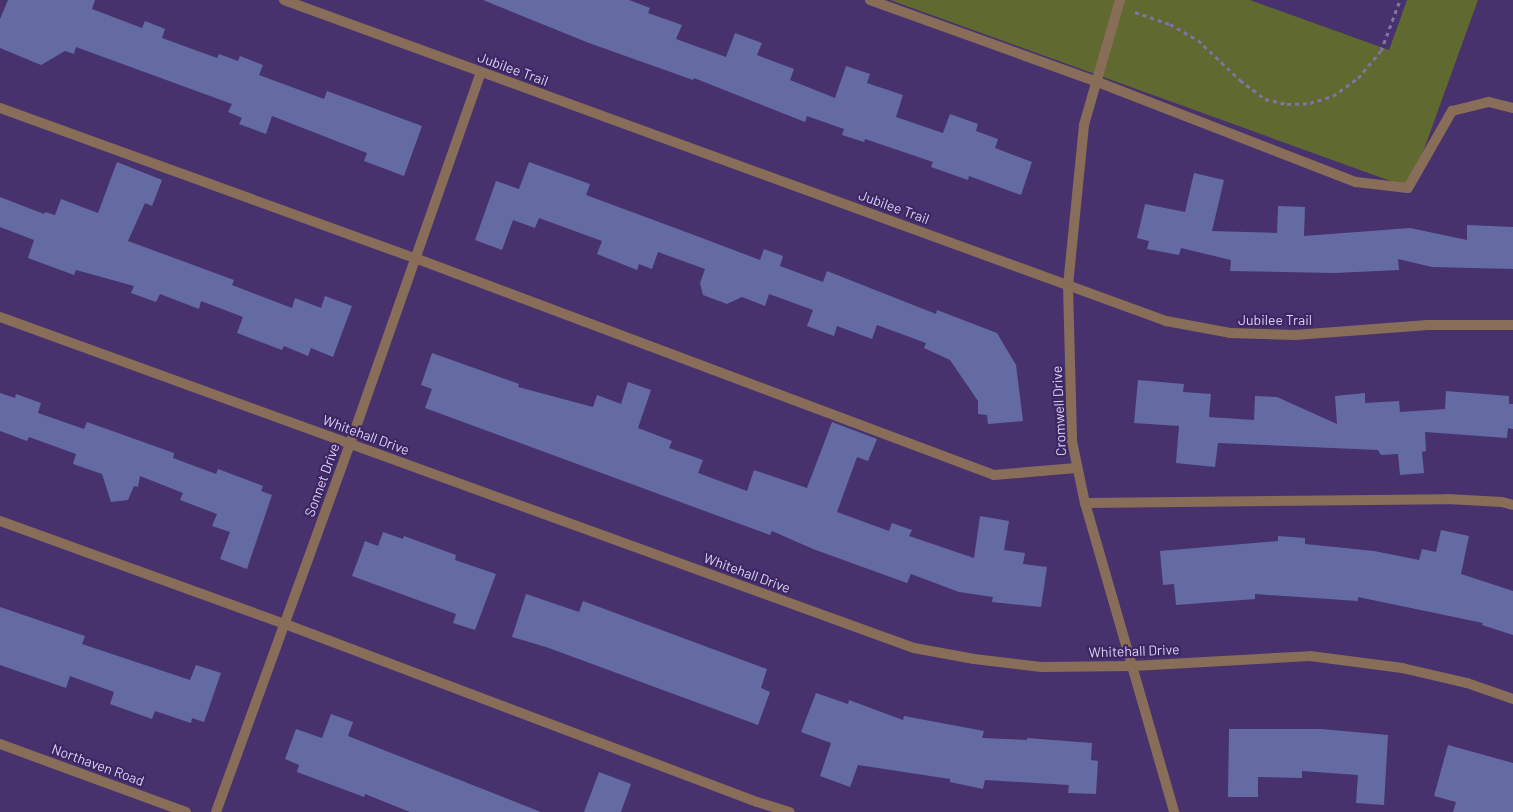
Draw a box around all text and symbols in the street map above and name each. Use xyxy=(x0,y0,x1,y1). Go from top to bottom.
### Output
street label: Jubilee Trail xyxy=(475,48,551,90)
street label: Jubilee Trail xyxy=(856,186,932,228)
street label: Jubilee Trail xyxy=(1238,312,1312,328)
street label: Cromwell Drive xyxy=(1048,365,1070,457)
street label: Whitehall Drive xyxy=(320,412,412,458)
street label: Sonnet Drive xyxy=(301,441,343,519)
street label: Whitehall Drive xyxy=(701,550,793,596)
street label: Whitehall Drive xyxy=(1088,641,1180,661)
street label: Northaven Road xyxy=(49,740,147,790)

